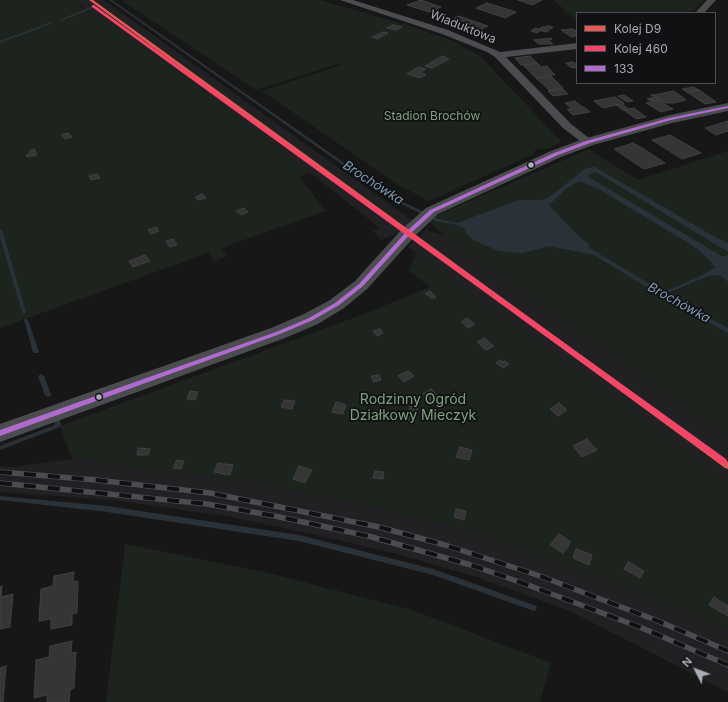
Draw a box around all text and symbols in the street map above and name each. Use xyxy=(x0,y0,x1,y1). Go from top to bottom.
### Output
street label: Wiaduktowa xyxy=(428,7,498,47)
legend xyxy=(576,12,716,84)
text: Kolej D9 xyxy=(614,21,661,36)
text: Kolej 460 xyxy=(614,41,668,56)
text: 133 xyxy=(614,61,634,76)
park label: Stadion Brochów xyxy=(384,109,480,123)
water label: Brochówka xyxy=(340,158,406,208)
unlabelled marker xyxy=(526,160,536,170)
water label: Brochówka xyxy=(645,279,713,327)
unlabelled marker xyxy=(94,392,104,402)
park label: Rodzinny Ogród Działkowy Mieczyk xyxy=(350,392,476,424)
north arrow xyxy=(676,650,716,690)
text: N xyxy=(679,654,695,670)

